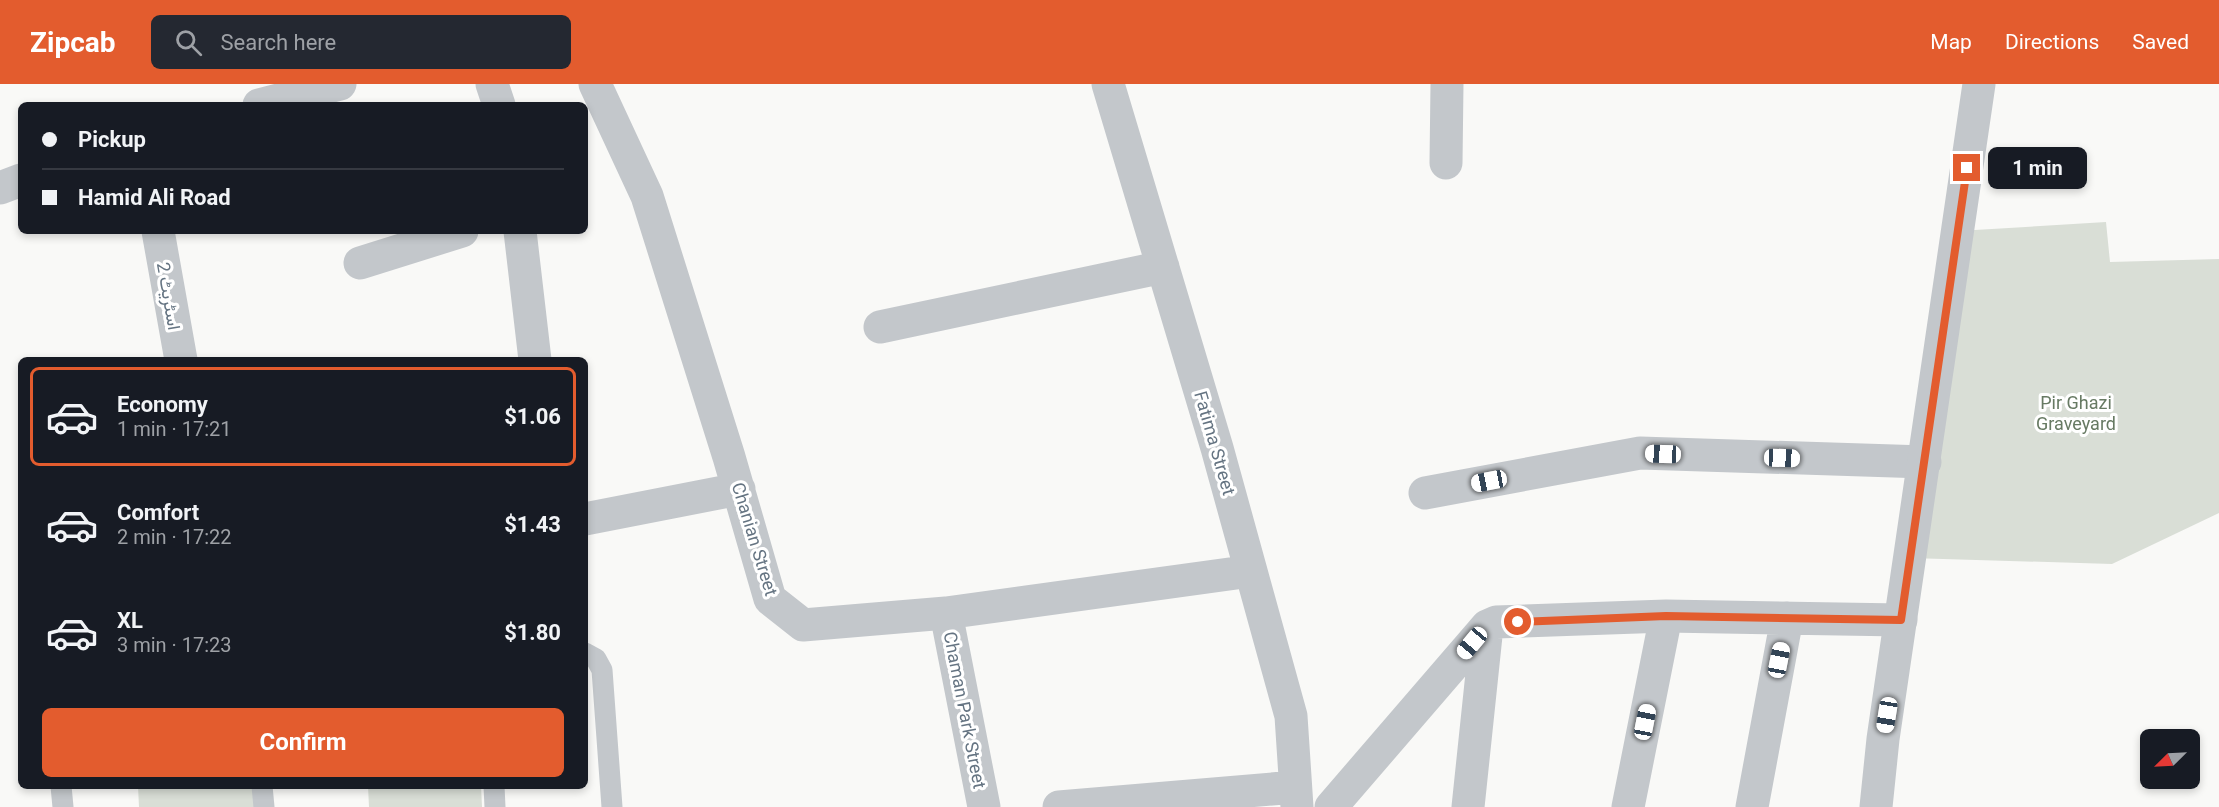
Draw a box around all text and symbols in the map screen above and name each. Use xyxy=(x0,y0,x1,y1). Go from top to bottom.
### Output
search box xyxy=(151,15,571,69)
text: Zipcab xyxy=(30,26,115,59)
icon: search xyxy=(172,26,205,59)
text: Search here xyxy=(220,30,336,55)
text: Map xyxy=(1930,30,1972,54)
text: Directions xyxy=(2005,30,2099,54)
text: Saved xyxy=(2132,30,2189,54)
text: Pickup xyxy=(78,127,146,152)
callout: 1 min xyxy=(1988,147,2087,189)
route end xyxy=(1953,154,1980,181)
text: 1 min xyxy=(2012,156,2063,180)
text: Hamid Ali Road xyxy=(78,185,231,210)
street label: اسٹریٹ 2 xyxy=(152,261,185,332)
street label: Fatima Street xyxy=(1190,389,1240,498)
icon: car xyxy=(45,390,99,444)
text: Economy xyxy=(117,392,208,417)
park label: Pir Ghazi Graveyard xyxy=(2036,392,2116,434)
text: $1.06 xyxy=(504,404,561,429)
text: 1 min · 17:21 xyxy=(117,417,232,441)
car xyxy=(1645,444,1681,464)
car xyxy=(1764,448,1800,468)
car xyxy=(1470,469,1508,493)
street label: Chanian Street xyxy=(728,480,782,598)
icon: car xyxy=(45,498,99,552)
text: Comfort xyxy=(117,500,199,525)
text: $1.43 xyxy=(504,512,561,537)
text: 2 min · 17:22 xyxy=(117,525,232,549)
icon: car xyxy=(45,606,99,660)
text: XL xyxy=(117,608,143,633)
route start xyxy=(1504,608,1531,635)
text: $1.80 xyxy=(504,620,561,645)
car xyxy=(1454,623,1490,663)
street label: Chaman Park Street xyxy=(939,630,991,790)
text: 3 min · 17:23 xyxy=(117,633,232,657)
car xyxy=(1767,641,1791,679)
car xyxy=(1875,696,1899,734)
car xyxy=(1633,703,1657,741)
button: Confirm xyxy=(42,708,564,777)
north arrow xyxy=(2140,729,2200,789)
map controls xyxy=(2140,729,2200,789)

